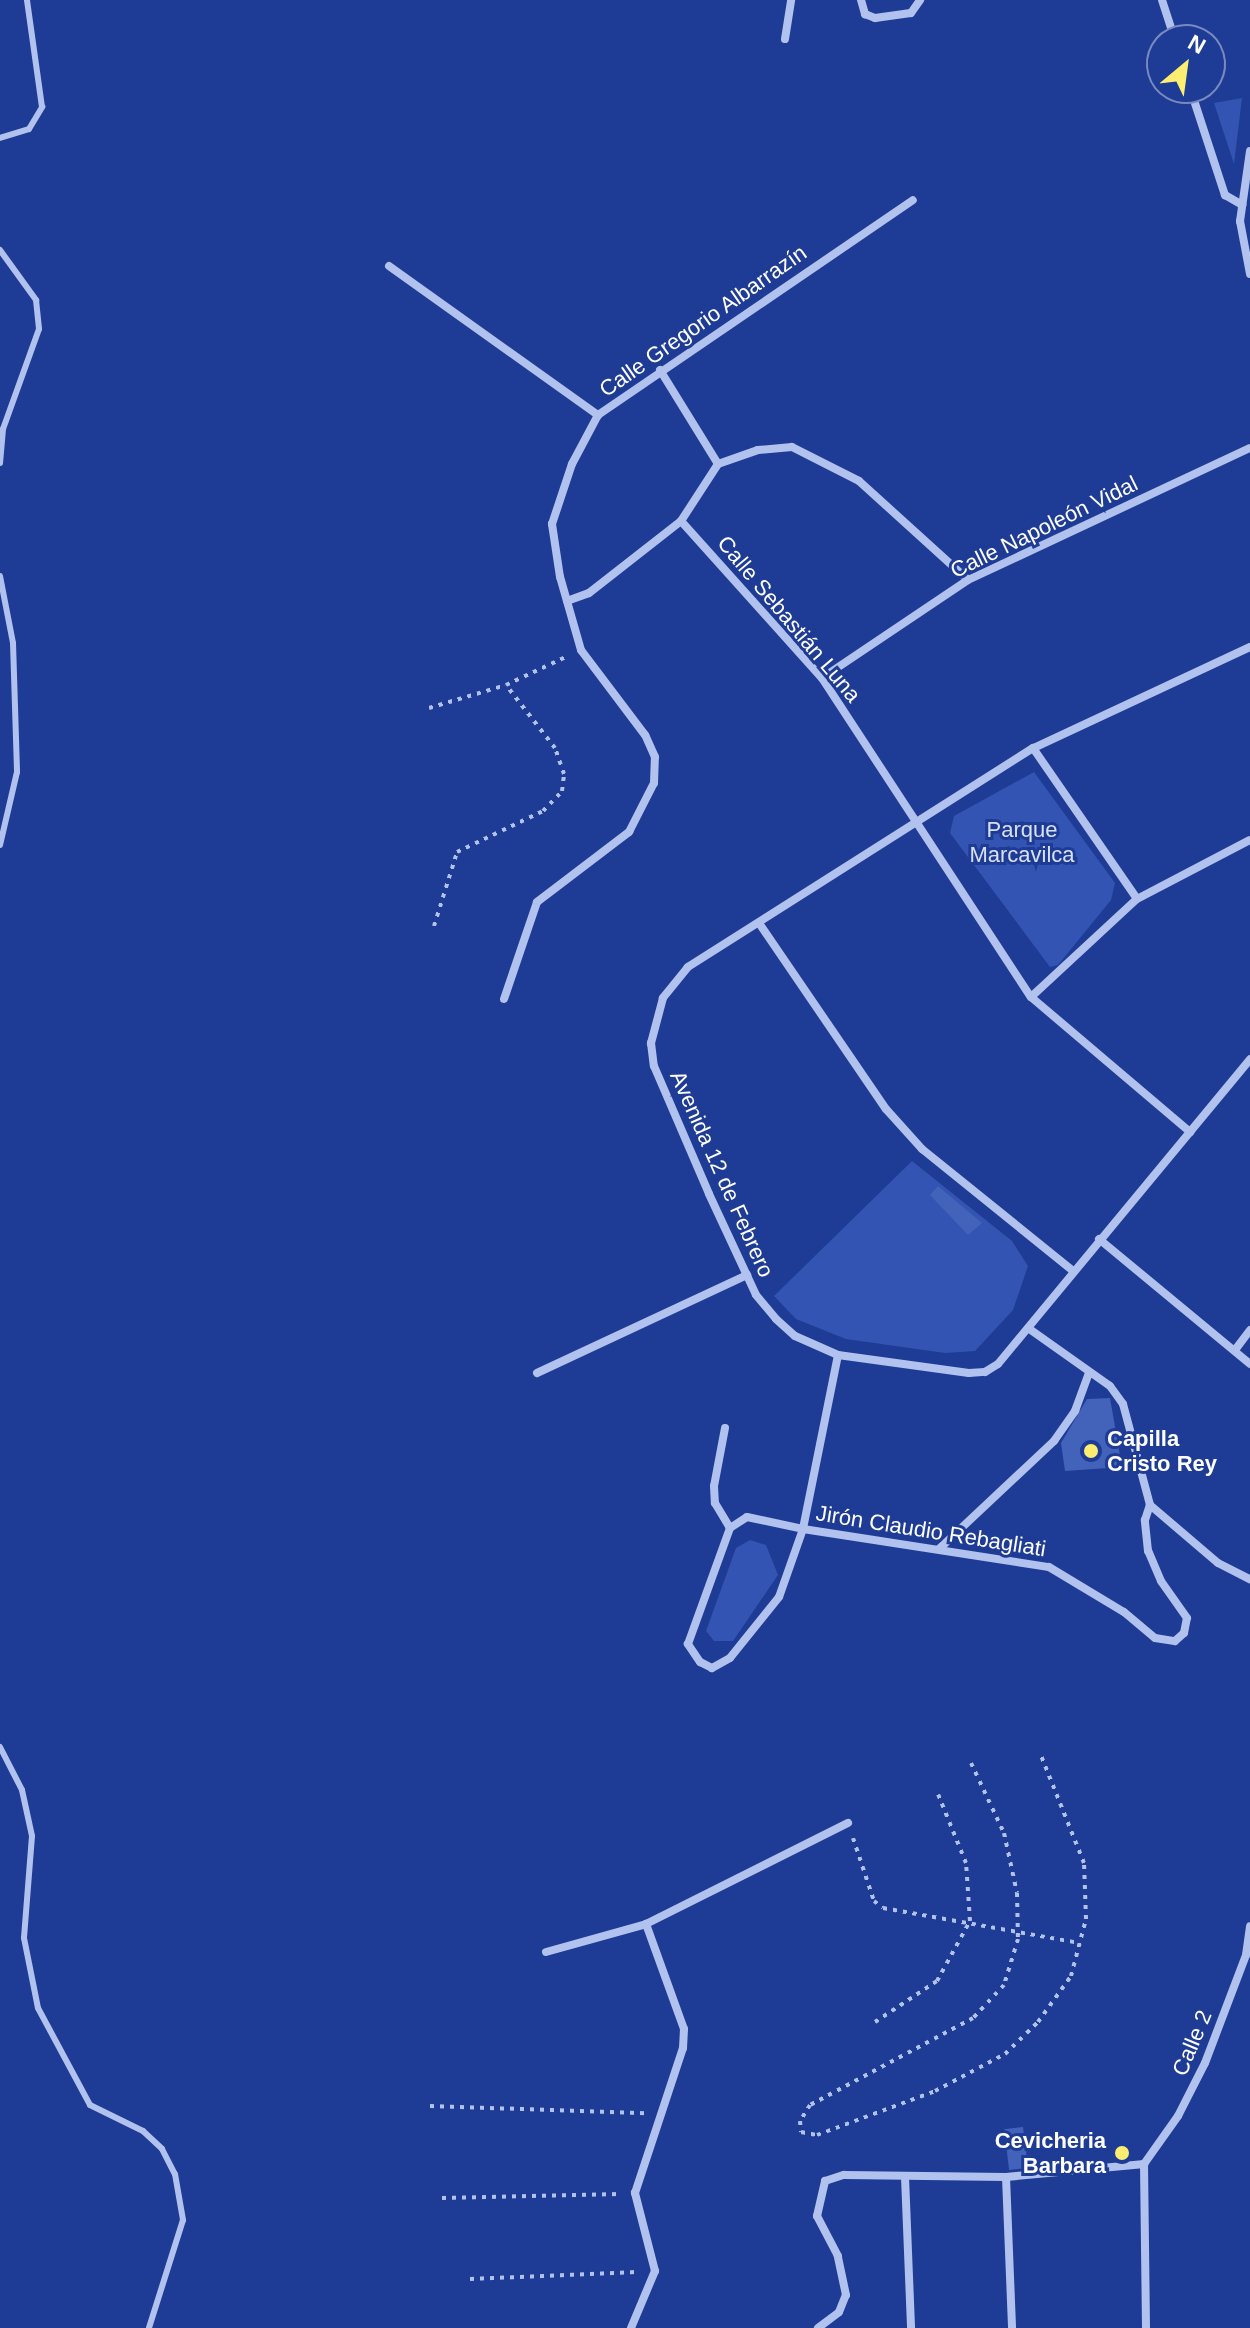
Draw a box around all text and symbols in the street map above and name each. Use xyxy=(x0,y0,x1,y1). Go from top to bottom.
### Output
north arrow xyxy=(1146,24,1226,104)
text: N xyxy=(1184,30,1210,59)
street label: Calle Gregorio Albarrazín xyxy=(594,239,812,403)
street label: Calle Napoleón Vidal xyxy=(946,470,1142,584)
street label: Calle Sebastián Luna xyxy=(712,530,866,708)
park label: Parque Marcavilca xyxy=(969,816,1075,868)
street label: Avenida 12 de Febrero xyxy=(665,1067,779,1281)
place label: Capilla Cristo Rey xyxy=(1107,1425,1217,1476)
marker: Capilla Cristo Rey xyxy=(1082,1442,1100,1460)
street label: Jirón Claudio Rebagliati xyxy=(814,1500,1048,1562)
street label: Calle 2 xyxy=(1166,2006,1218,2080)
place label: Cevicheria Barbara xyxy=(995,2127,1106,2178)
marker: Cevicheria Barbara xyxy=(1113,2144,1131,2162)

